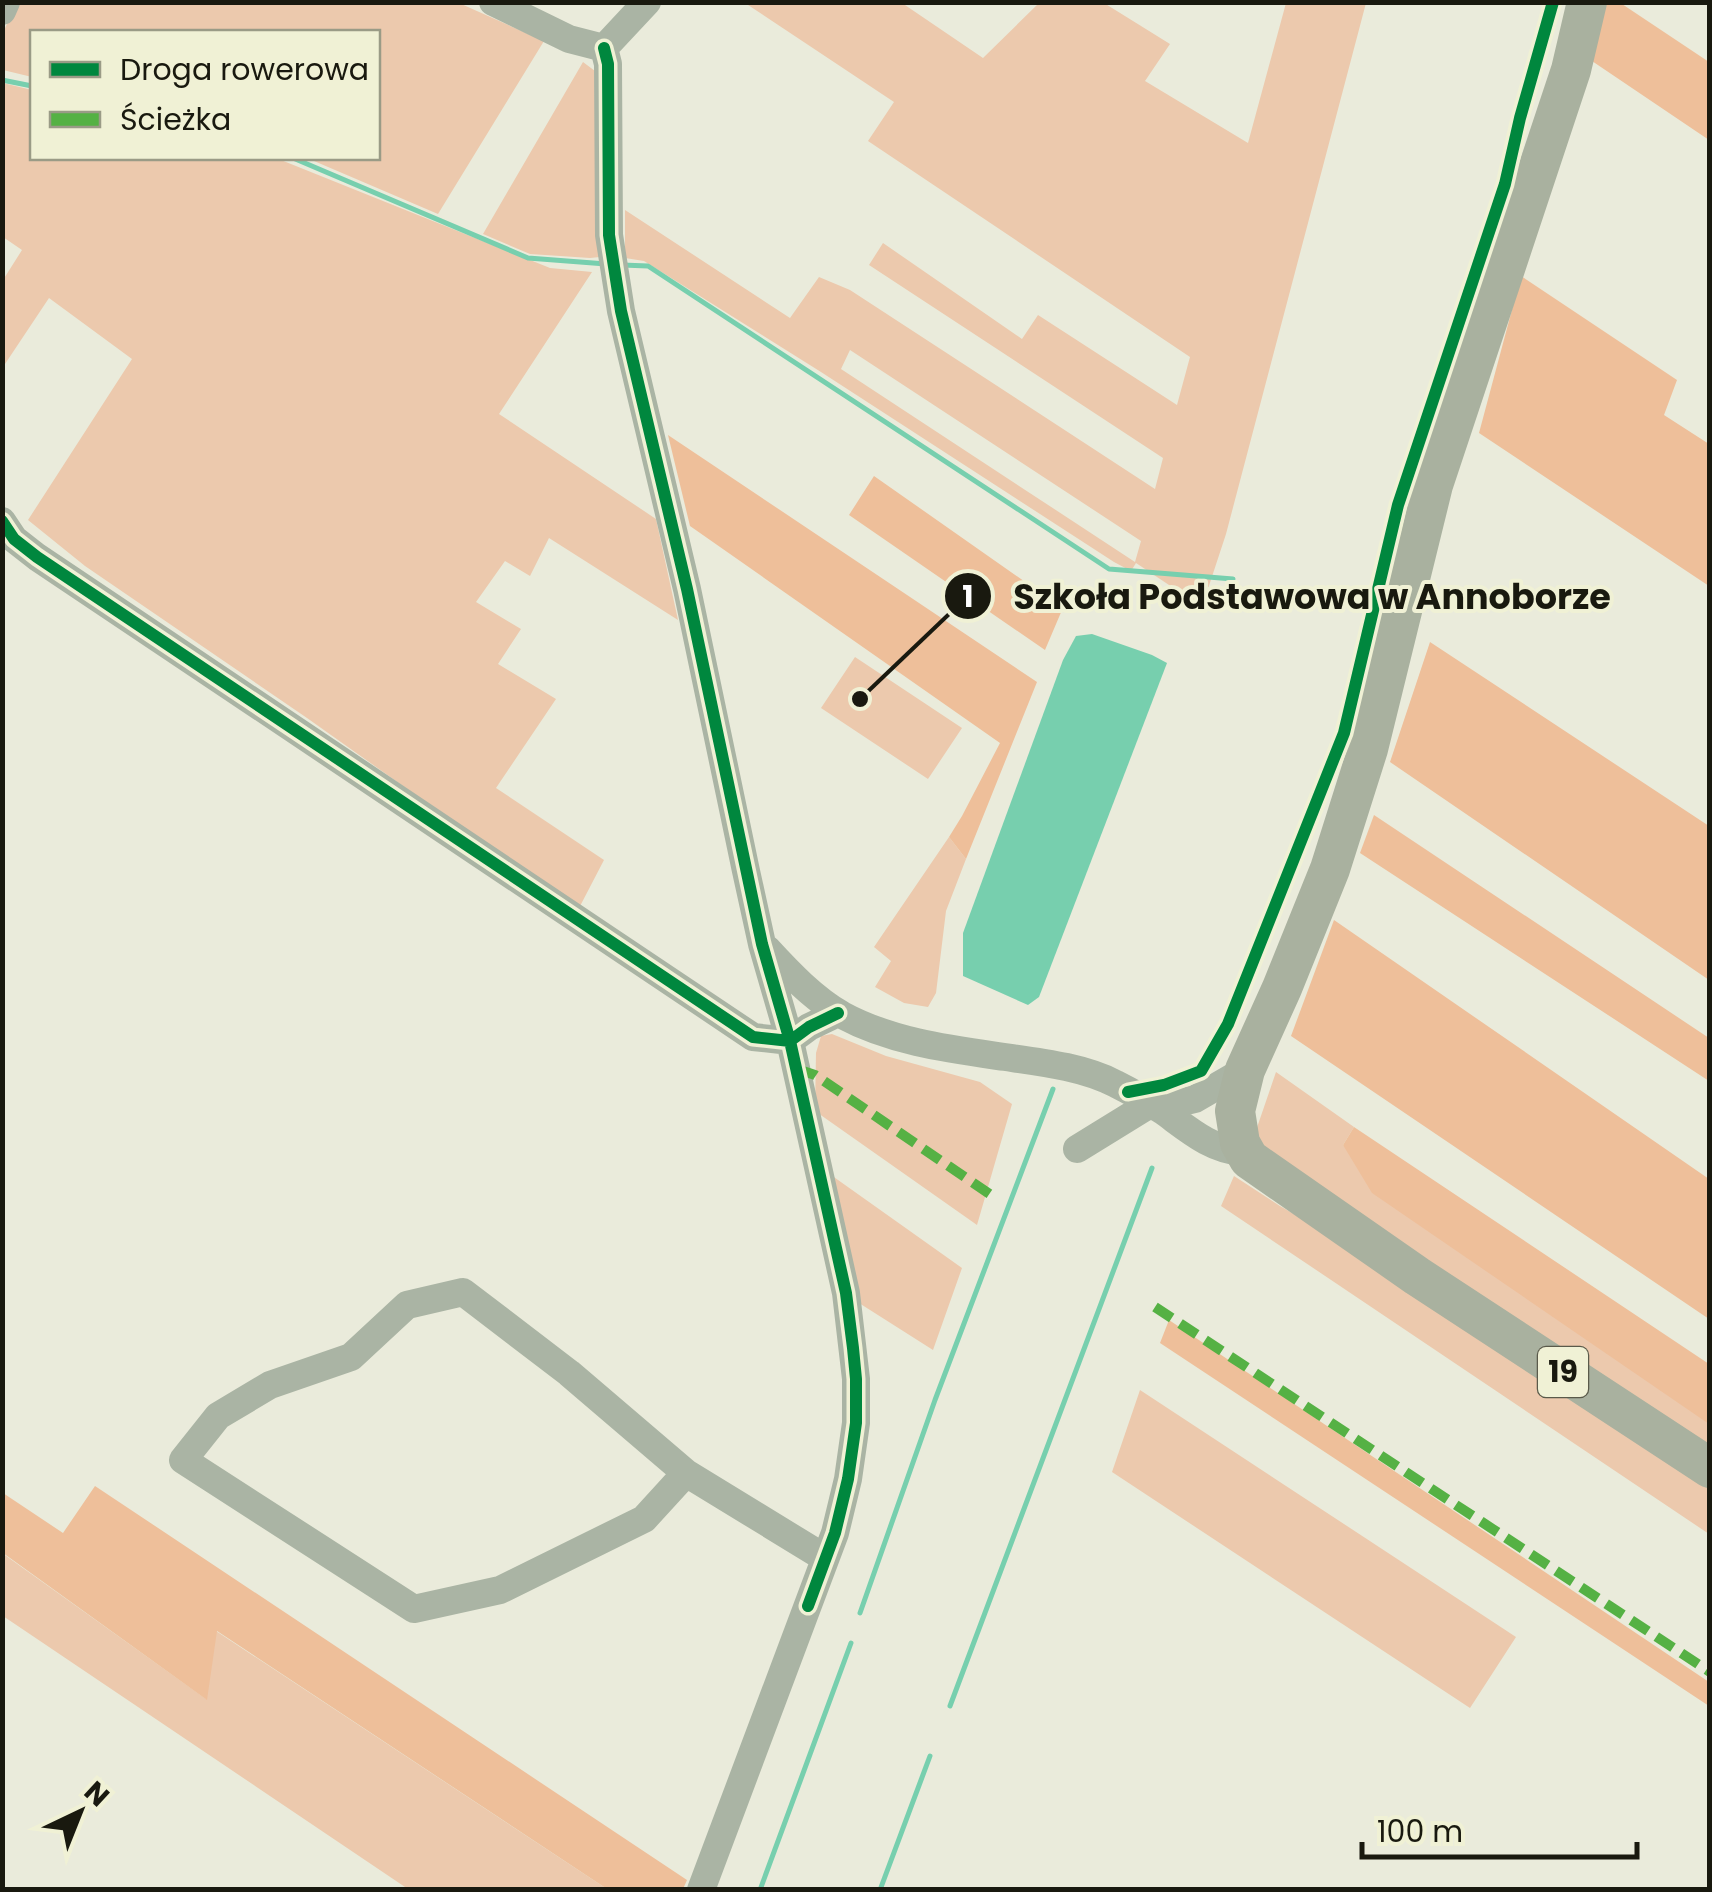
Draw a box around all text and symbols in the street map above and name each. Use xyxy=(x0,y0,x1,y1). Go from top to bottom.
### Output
legend xyxy=(30,30,380,160)
text: Droga rowerowa xyxy=(120,48,369,91)
text: Ścieżka xyxy=(120,98,231,141)
callout: Szkoła Podstawowa w Annoborze xyxy=(943,564,1631,629)
text: Szkoła Podstawowa w Annoborze xyxy=(1013,572,1611,621)
text: 1 xyxy=(962,575,974,618)
road number: 19 xyxy=(1538,1347,1588,1397)
north arrow xyxy=(30,1762,130,1862)
text: N xyxy=(76,1773,118,1816)
scale bar xyxy=(1362,1797,1637,1859)
text: 100 m xyxy=(1377,1810,1463,1853)

